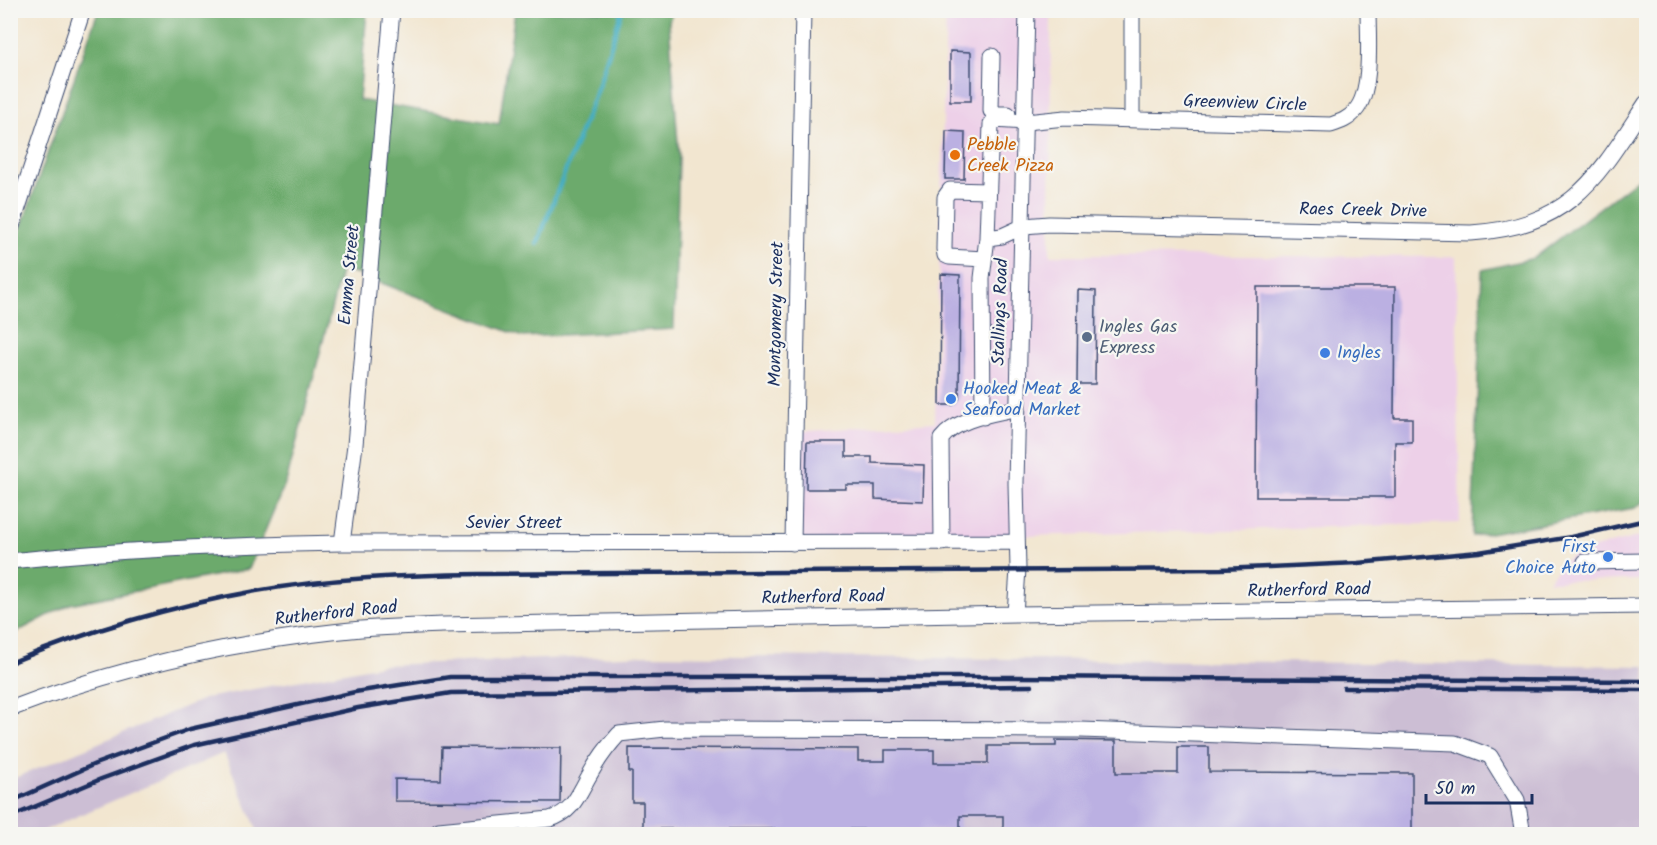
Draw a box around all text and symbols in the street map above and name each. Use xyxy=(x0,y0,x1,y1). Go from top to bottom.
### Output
street label: Greenview Circle xyxy=(1183,87,1307,121)
place label: Pebble Creek Pizza xyxy=(967,131,1054,181)
marker: Pebble Creek Pizza xyxy=(948,148,962,162)
street label: Raes Creek Drive xyxy=(1299,195,1427,227)
street label: Emma Street xyxy=(331,223,369,326)
street label: Montgomery Street xyxy=(761,240,793,387)
street label: Stallings Road xyxy=(985,257,1017,366)
place label: Ingles Gas Express xyxy=(1099,313,1178,363)
marker: Ingles Gas Express xyxy=(1080,330,1094,344)
place label: Ingles xyxy=(1337,339,1381,368)
marker: Ingles xyxy=(1318,346,1332,360)
place label: Hooked Meat & Seafood Market xyxy=(963,375,1082,425)
marker: Hooked Meat & Seafood Market xyxy=(944,392,958,406)
street label: Sevier Street xyxy=(466,509,563,538)
place label: First Choice Auto xyxy=(1505,533,1597,583)
marker: First Choice Auto xyxy=(1601,550,1615,564)
street label: Rutherford Road xyxy=(1247,575,1372,607)
street label: Rutherford Road xyxy=(761,582,886,614)
street label: Rutherford Road xyxy=(273,593,400,635)
scale bar xyxy=(1426,767,1532,805)
text: 50 m xyxy=(1435,775,1475,804)

